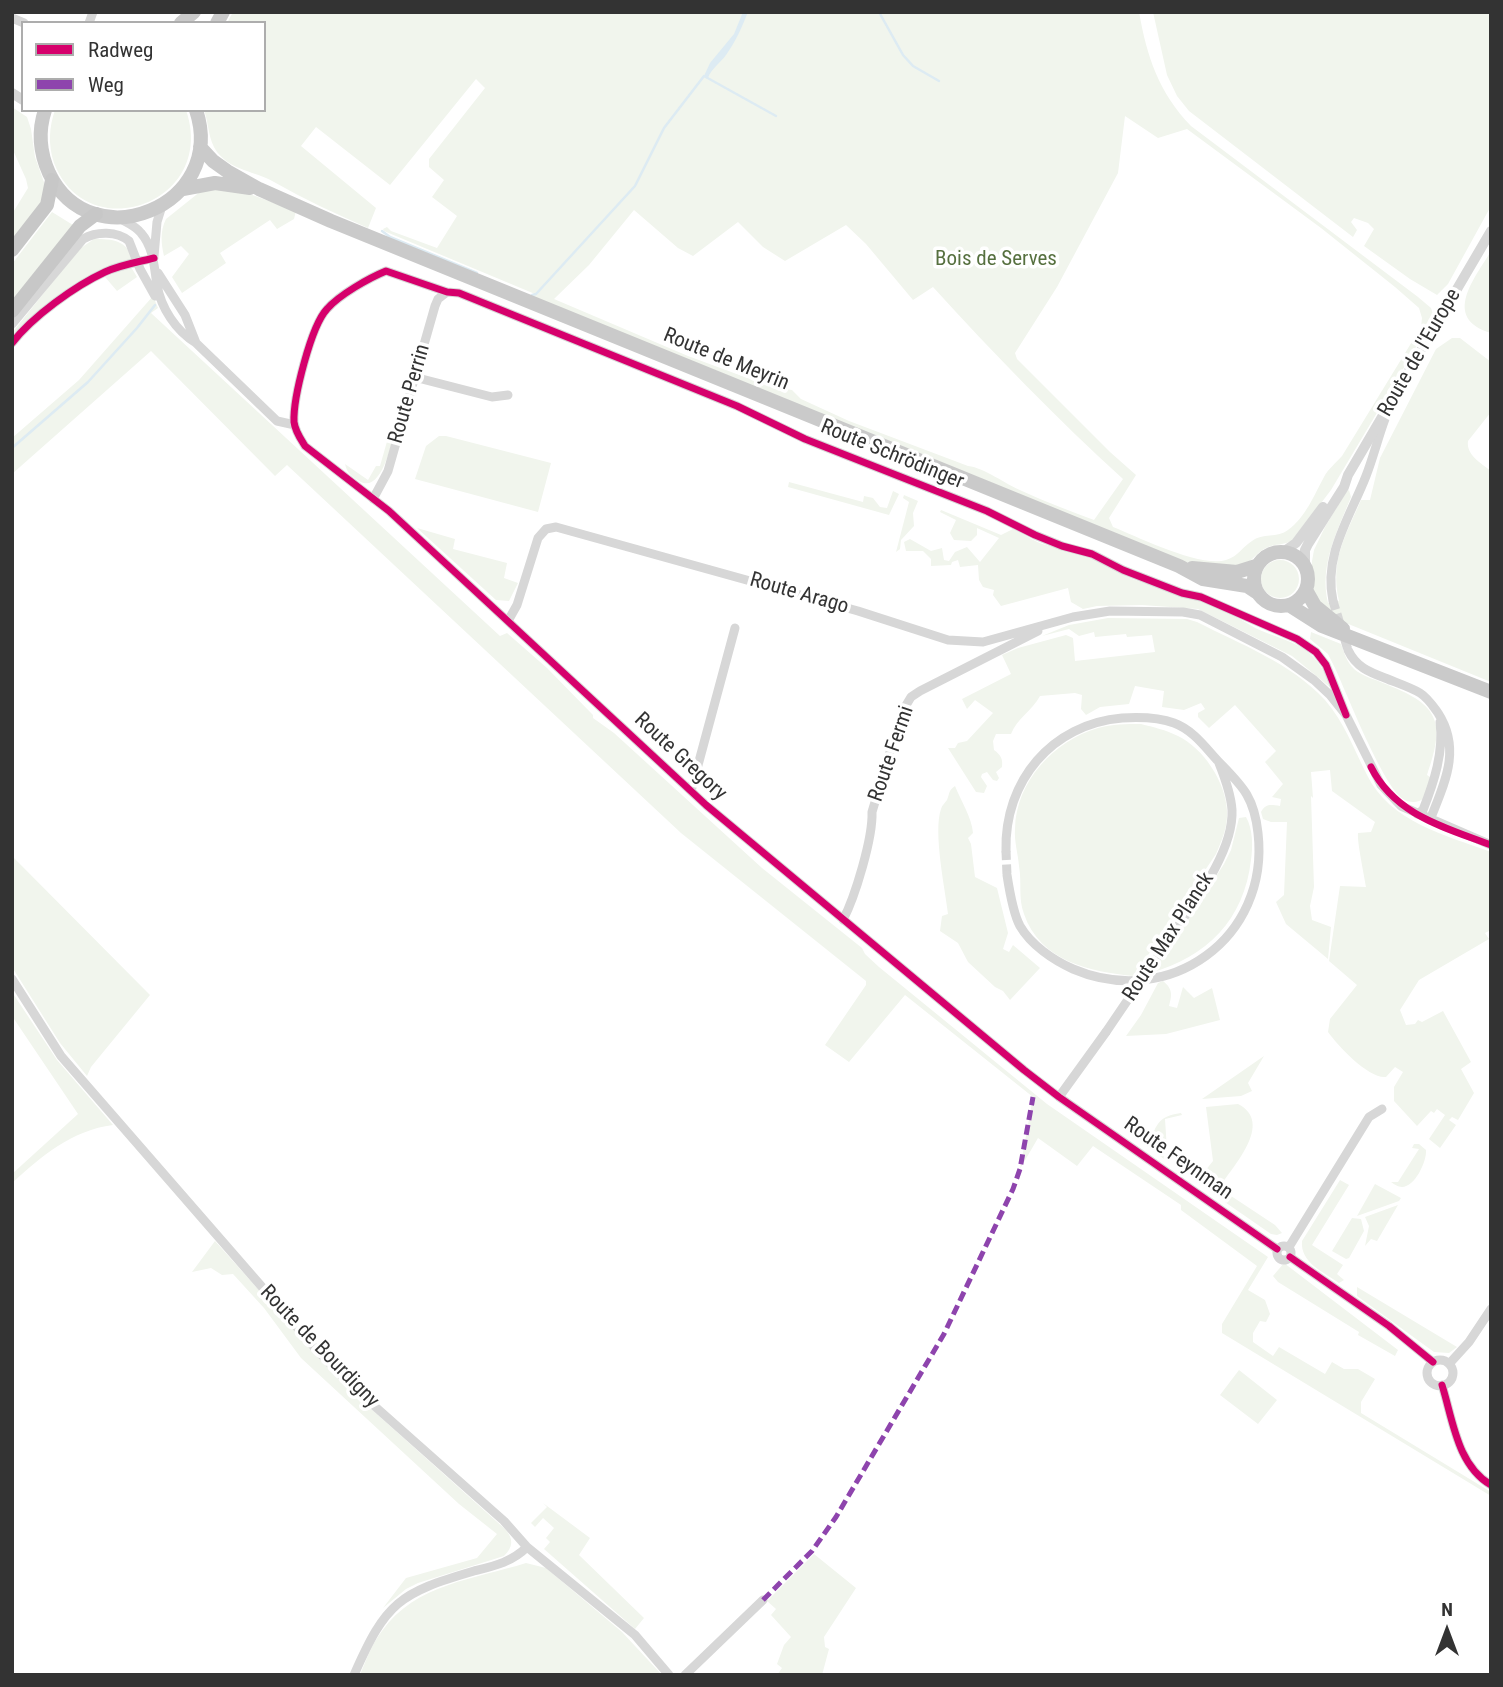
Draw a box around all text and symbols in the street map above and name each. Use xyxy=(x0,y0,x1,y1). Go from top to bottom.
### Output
legend xyxy=(21,21,266,112)
text: Radweg xyxy=(88,38,153,62)
text: Weg xyxy=(88,73,124,97)
park label: Bois de Serves xyxy=(935,247,1057,273)
street label: Route de l'Europe xyxy=(1373,285,1467,421)
street label: Route de Meyrin xyxy=(659,323,793,397)
street label: Route Perrin xyxy=(384,342,436,446)
street label: Route Schrödinger xyxy=(817,415,967,495)
street label: Route Arago xyxy=(747,568,851,620)
street label: Route Fermi xyxy=(864,703,920,805)
street label: Route Gregory xyxy=(628,708,732,806)
street label: Route Max Planck xyxy=(1118,868,1220,1006)
street label: Route Feynman xyxy=(1119,1112,1237,1206)
street label: Route de Bourdigny xyxy=(254,1280,384,1414)
north arrow xyxy=(1412,1596,1482,1666)
text: N xyxy=(1441,1598,1453,1621)

